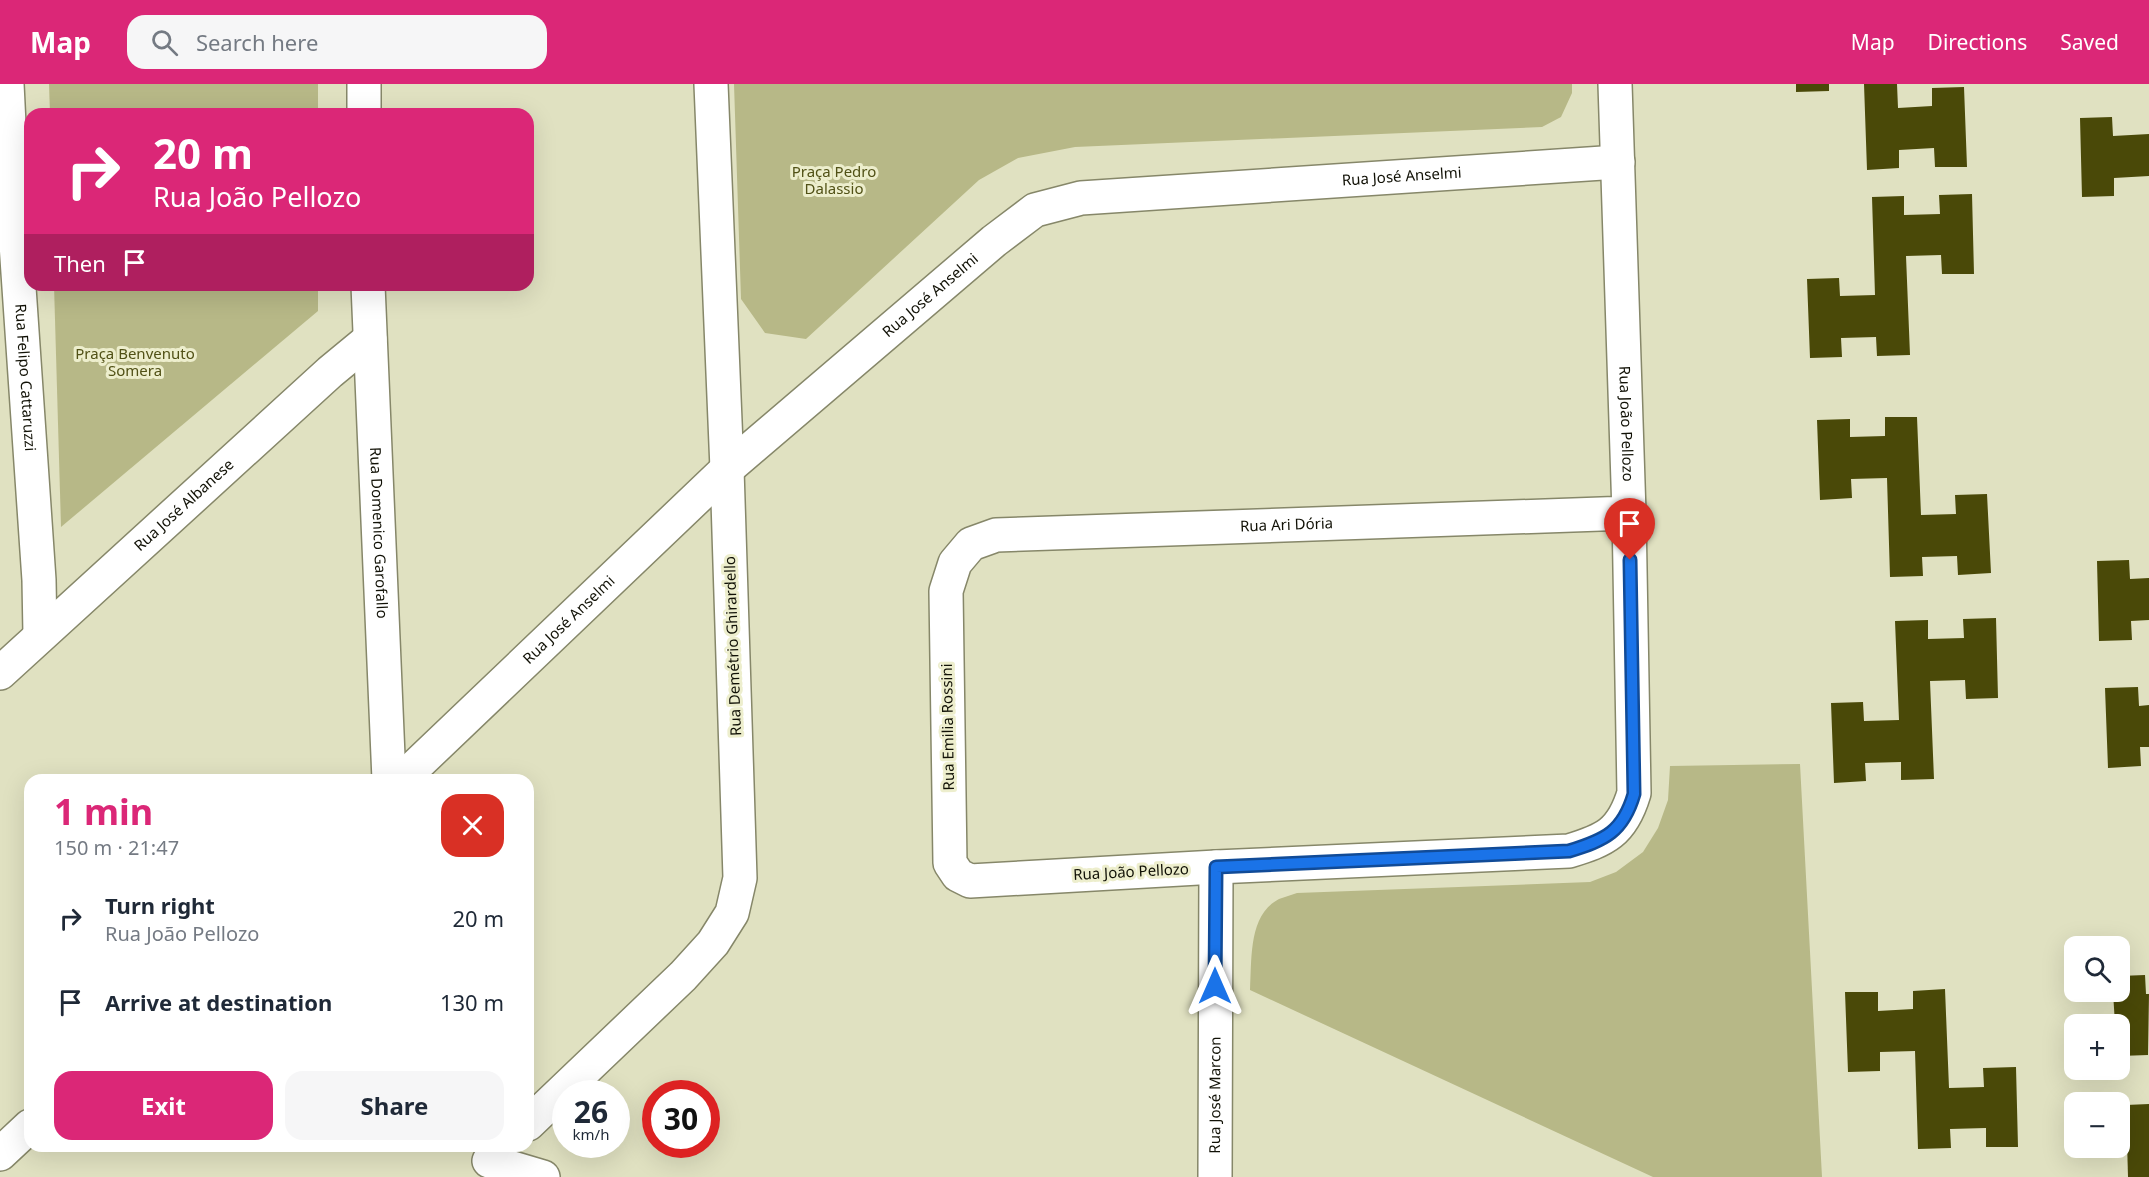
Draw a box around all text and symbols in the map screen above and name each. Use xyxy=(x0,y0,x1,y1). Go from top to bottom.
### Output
search box xyxy=(127,15,547,69)
text: Map xyxy=(30,23,91,61)
icon: search xyxy=(148,26,181,59)
text: Search here xyxy=(196,27,318,57)
text: Map xyxy=(1851,28,1895,56)
text: Directions xyxy=(1928,28,2027,56)
text: Saved xyxy=(2060,28,2119,56)
text: 20 m xyxy=(153,124,253,181)
icon: right xyxy=(54,132,132,210)
park label: Praça Pedro Dalassio xyxy=(792,161,876,198)
street label: Rua José Anselmi xyxy=(1341,162,1462,189)
text: Rua João Pellozo xyxy=(153,178,361,215)
icon: arrive xyxy=(118,246,151,279)
text: Then xyxy=(54,248,106,278)
street label: Rua José Anselmi xyxy=(878,248,982,341)
street label: Rua Felipo Cattaruzzi xyxy=(11,303,41,452)
park label: Praça Benvenuto Somera xyxy=(75,343,195,380)
street label: Rua João Pellozo xyxy=(1615,366,1639,482)
street label: Rua Domenico Garofallo xyxy=(366,447,393,619)
street label: Rua José Albanese xyxy=(129,454,237,555)
pin xyxy=(1604,498,1655,560)
icon: arrive xyxy=(1613,507,1646,540)
street label: Rua Ari Dória xyxy=(1240,512,1333,536)
street label: Rua Demétrio Ghirardello xyxy=(719,556,745,736)
street label: Rua José Anselmi xyxy=(518,570,618,668)
street label: Rua Emilia Rossini xyxy=(936,663,958,791)
text: 1 min xyxy=(54,787,153,836)
button: close xyxy=(441,794,504,857)
text: 150 m · 21:47 xyxy=(54,834,179,861)
street label: Rua João Pellozo xyxy=(1073,858,1189,884)
text: Turn right xyxy=(105,890,215,920)
icon: right xyxy=(54,902,87,935)
text: 20 m xyxy=(453,903,504,933)
text: Rua João Pellozo xyxy=(105,920,259,947)
map controls xyxy=(2064,936,2130,1158)
button: search xyxy=(2064,936,2130,1002)
position arrow xyxy=(1183,954,1247,1018)
icon: arrive xyxy=(54,986,87,1019)
text: Arrive at destination xyxy=(105,987,332,1017)
text: 130 m xyxy=(440,987,504,1017)
button: + xyxy=(2064,1014,2130,1080)
street label: Rua José Marcon xyxy=(1204,1036,1224,1154)
button: Exit xyxy=(54,1071,273,1140)
button: Share xyxy=(285,1071,504,1140)
speed limit sign: 30 xyxy=(642,1080,720,1158)
text: 26 xyxy=(574,1091,608,1132)
button: − xyxy=(2064,1092,2130,1158)
text: km/h xyxy=(573,1124,609,1144)

